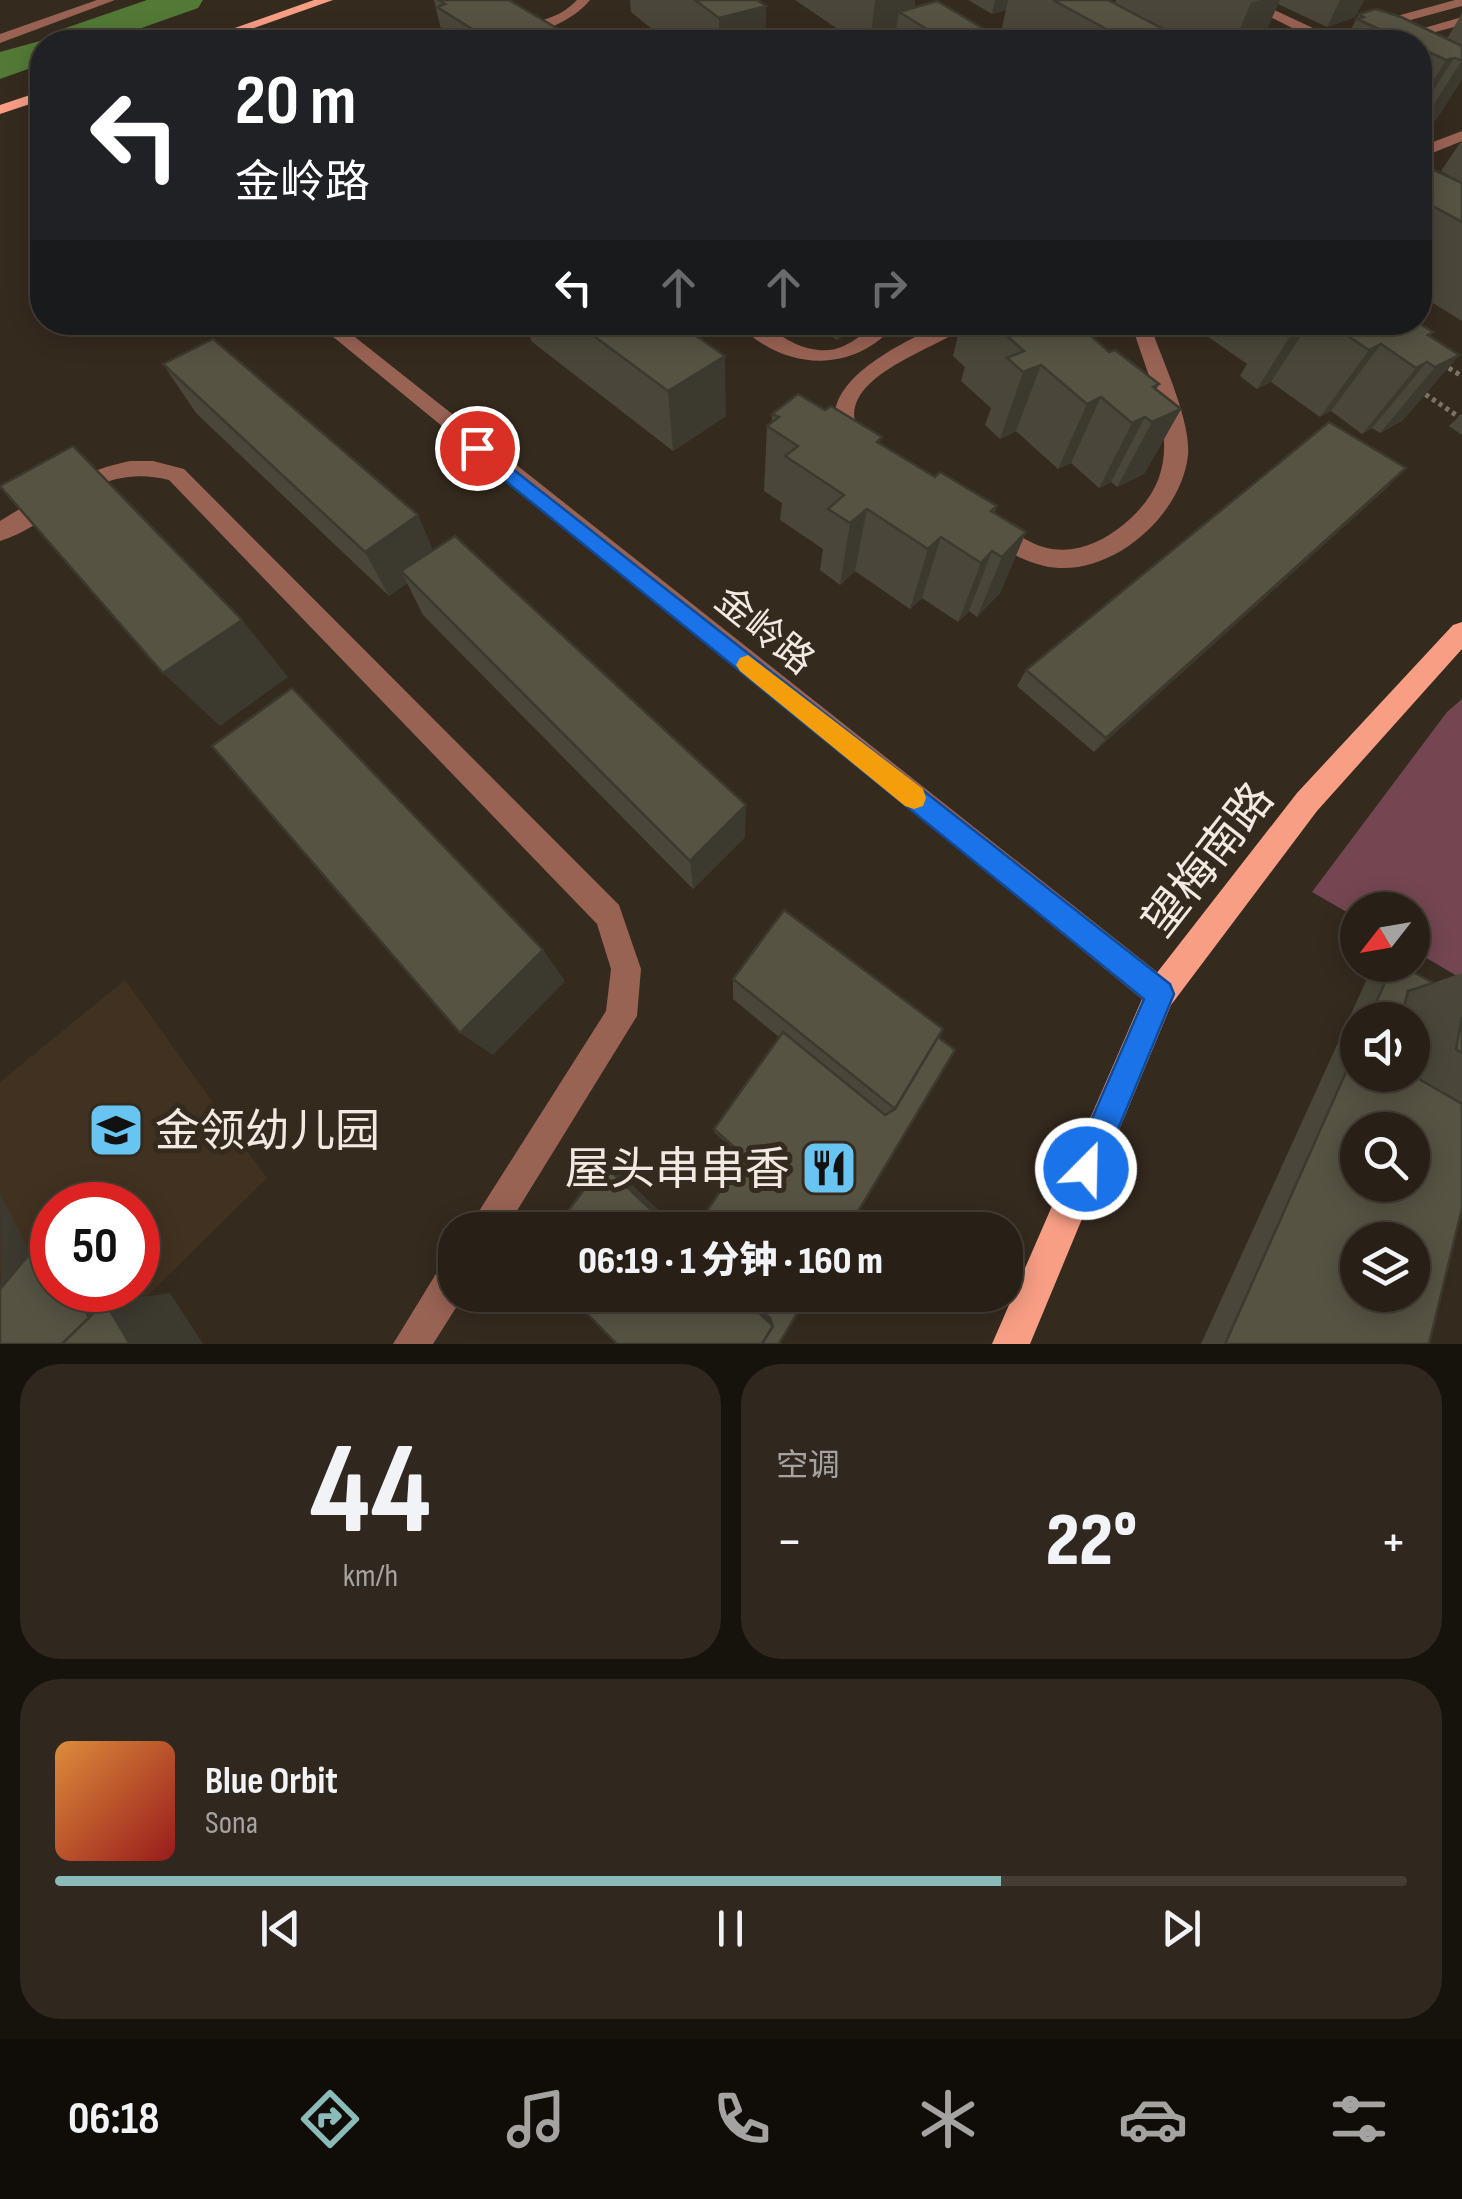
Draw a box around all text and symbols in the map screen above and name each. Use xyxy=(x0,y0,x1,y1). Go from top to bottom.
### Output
text: 20 m xyxy=(235,60,356,144)
icon: left xyxy=(70,70,200,200)
text: 金岭路 xyxy=(235,156,370,211)
icon: left xyxy=(546,260,601,315)
icon: ahead xyxy=(651,260,706,315)
icon: ahead xyxy=(756,260,811,315)
icon: right xyxy=(861,260,916,315)
pin xyxy=(435,406,520,491)
icon: arrive xyxy=(450,421,505,476)
street label: 金岭路 xyxy=(706,578,823,685)
street label: 望梅南路 xyxy=(1132,773,1286,948)
north arrow xyxy=(1340,892,1430,982)
map controls xyxy=(1340,892,1430,1312)
button: sound xyxy=(1340,1002,1430,1092)
school or university icon: 金领幼儿园 xyxy=(86,1100,146,1160)
place label: 金领幼儿园 xyxy=(155,1105,380,1160)
button: search xyxy=(1340,1112,1430,1202)
position arrow xyxy=(1034,1117,1138,1221)
restaurant icon: 屋头串串香 xyxy=(799,1138,859,1198)
place label: 屋头串串香 xyxy=(565,1143,790,1198)
speed limit sign: 50 xyxy=(30,1182,160,1312)
button: layers xyxy=(1340,1222,1430,1312)
text: 06:19 · 1 分钟 · 160 m xyxy=(578,1239,883,1284)
text: 44 xyxy=(310,1414,431,1570)
text: 空调 xyxy=(776,1447,840,1486)
text: 22° xyxy=(1046,1496,1137,1587)
text: − xyxy=(776,1509,803,1576)
text: + xyxy=(1380,1509,1407,1576)
text: km/h xyxy=(343,1557,398,1596)
text: Blue Orbit xyxy=(205,1759,338,1804)
text: Sona xyxy=(205,1804,258,1843)
icon: previous xyxy=(253,1901,308,1956)
icon: pause xyxy=(703,1901,758,1956)
icon: next xyxy=(1154,1901,1209,1956)
icon: directions xyxy=(295,2084,365,2154)
icon: music xyxy=(501,2084,571,2154)
icon: phone xyxy=(707,2084,777,2154)
icon: climate xyxy=(913,2084,983,2154)
icon: car xyxy=(1118,2084,1188,2154)
icon: filters xyxy=(1324,2084,1394,2154)
text: 06:18 xyxy=(68,2092,159,2147)

